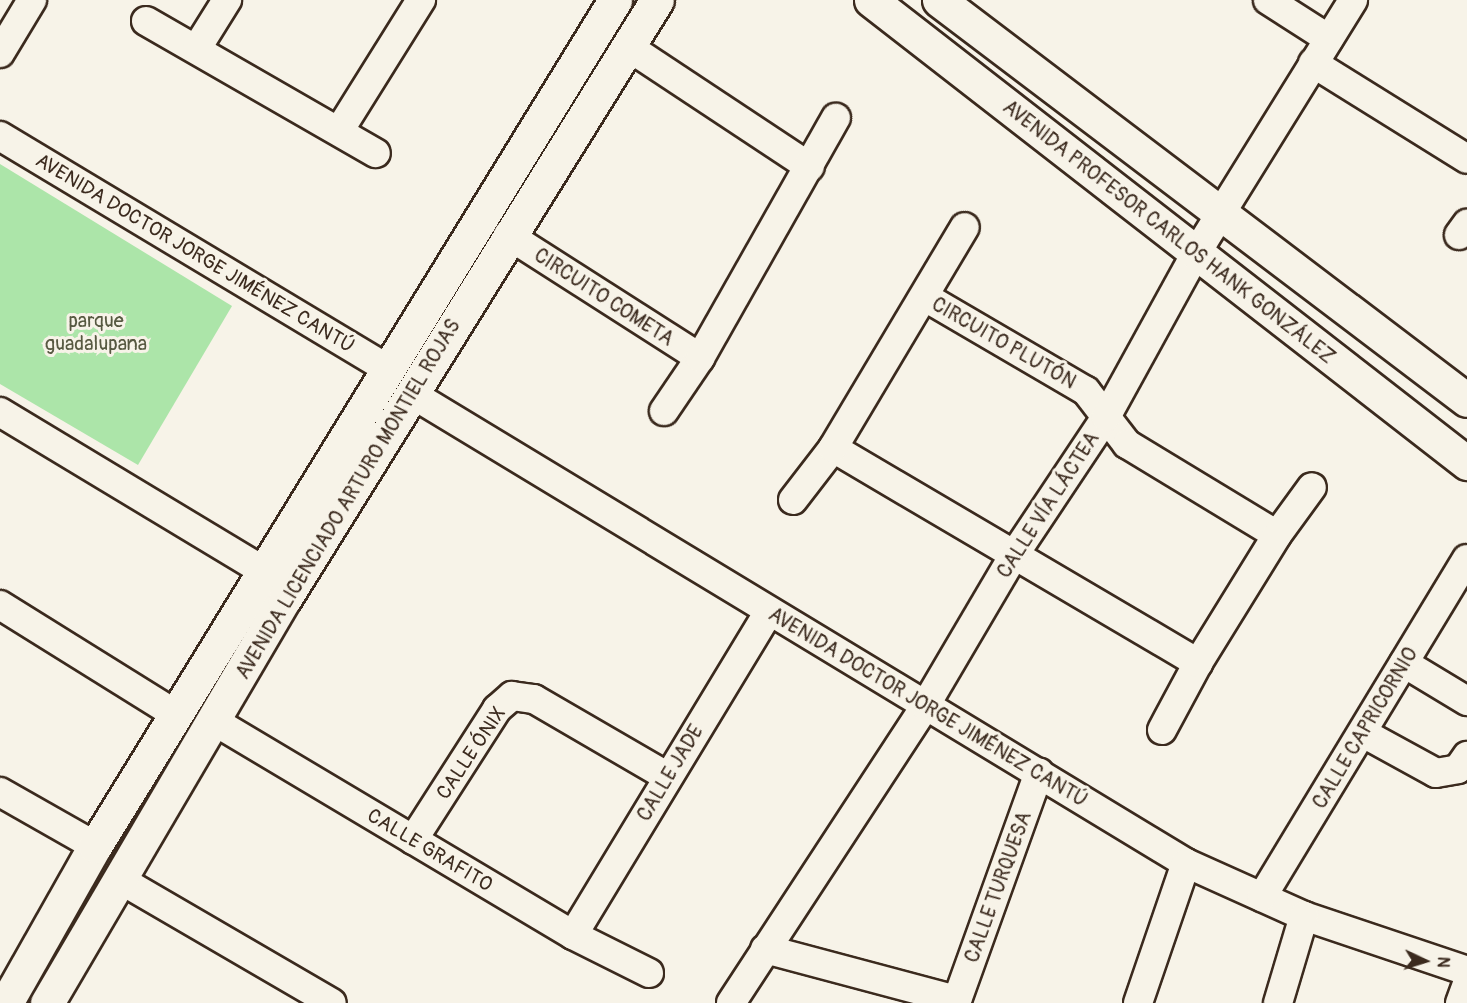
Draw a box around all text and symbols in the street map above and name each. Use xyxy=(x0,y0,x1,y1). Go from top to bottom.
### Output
street label: AVENIDA PROFESOR CARLOS HANK GONZÁLEZ xyxy=(998,95,1340,369)
street label: AVENIDA DOCTOR JORGE JIMÉNEZ CANTÚ xyxy=(31,148,359,358)
street label: CIRCUITO COMETA xyxy=(530,243,678,351)
street label: CIRCUITO PLUTÓN xyxy=(928,292,1080,394)
park label: parque guadalupana xyxy=(45,309,147,356)
street label: AVENIDA LICENCIADO ARTURO MONTIEL ROJAS xyxy=(231,315,465,683)
street label: CALLE VÍA LÁCTEA xyxy=(992,428,1104,582)
street label: AVENIDA DOCTOR JORGE JIMÉNEZ CANTÚ xyxy=(764,602,1092,812)
street label: CALLE CAPRICORNIO xyxy=(1307,643,1423,813)
street label: CALLE ÓNIX xyxy=(431,702,511,804)
street label: CALLE JADE xyxy=(632,720,708,826)
street label: CALLE GRAFITO xyxy=(363,803,497,897)
street label: CALLE TURQUESA xyxy=(960,808,1036,966)
north arrow xyxy=(1395,931,1455,991)
text: N xyxy=(1433,956,1453,968)

